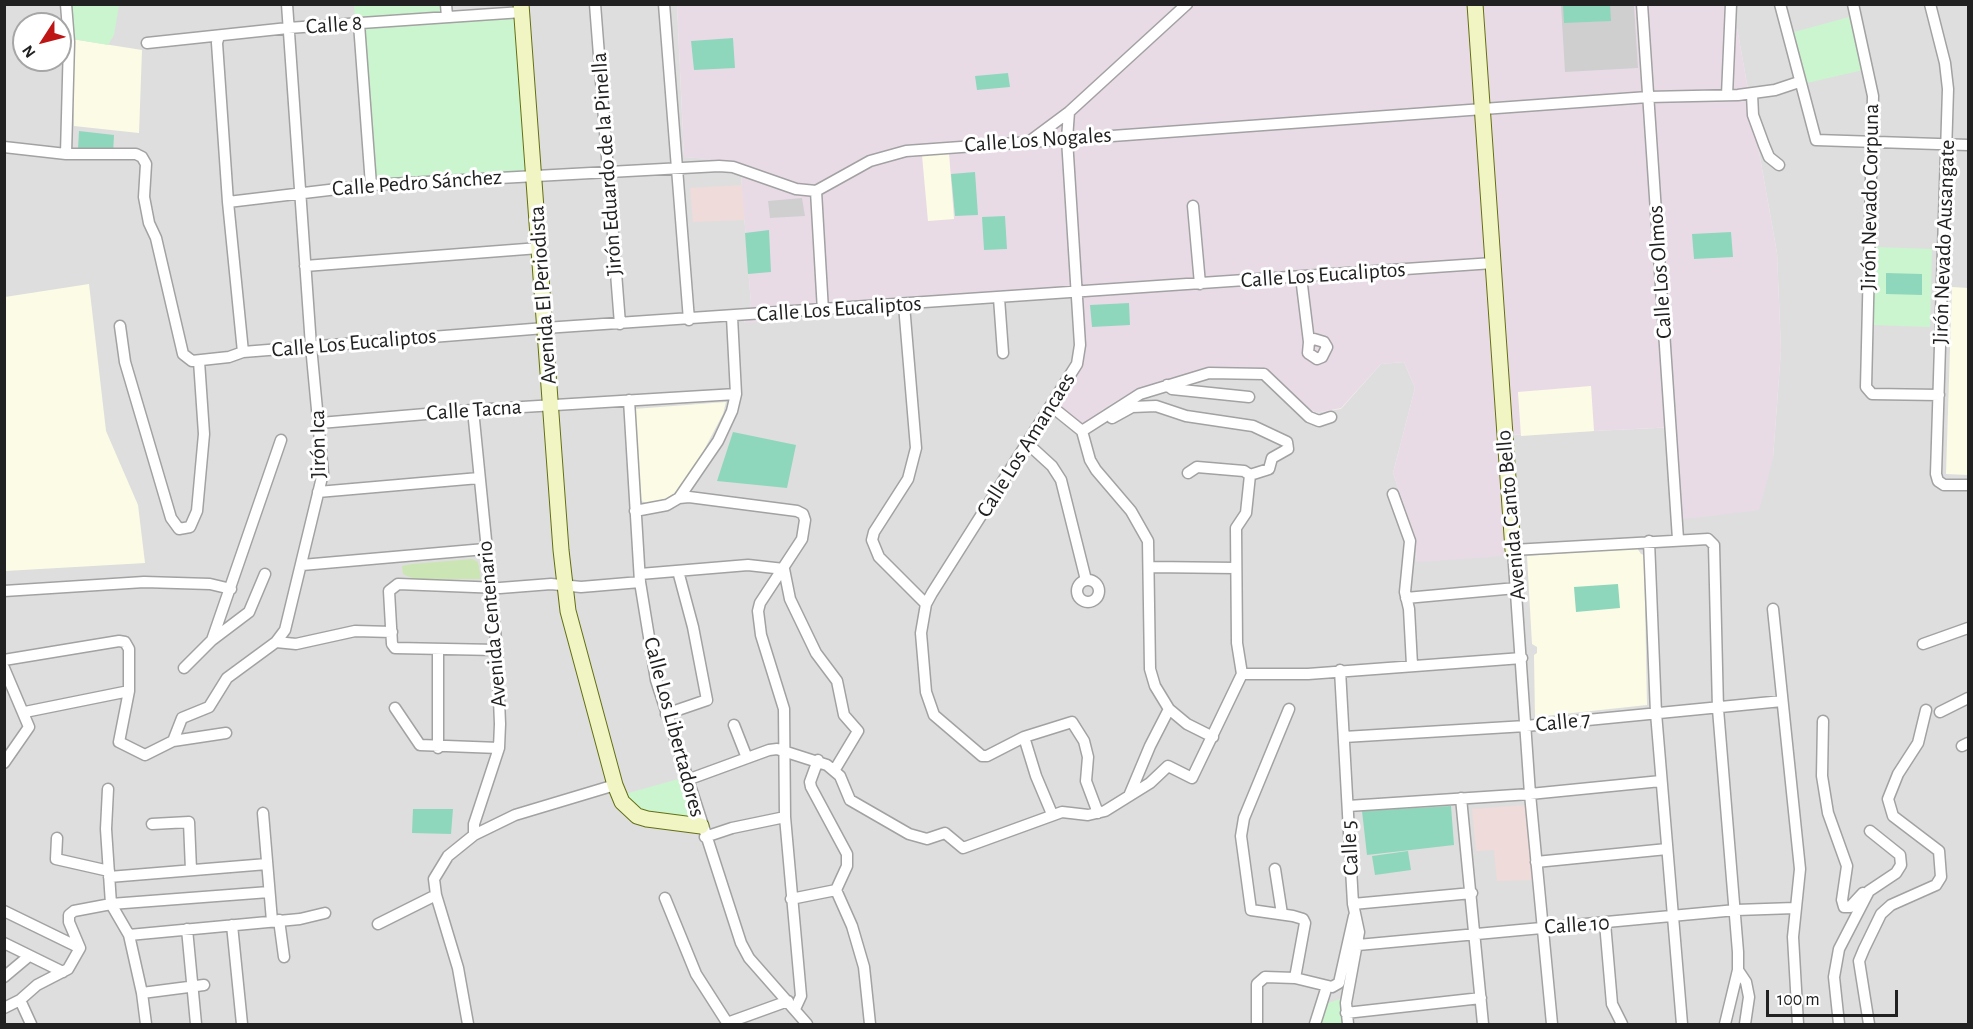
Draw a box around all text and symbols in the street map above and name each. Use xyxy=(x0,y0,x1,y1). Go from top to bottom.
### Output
street label: Calle 8 xyxy=(305,10,363,40)
north arrow xyxy=(12,12,72,72)
text: N xyxy=(19,42,39,61)
street label: Jirón Eduardo de la Pinella xyxy=(586,51,628,277)
street label: Jirón Nevado Corpuna xyxy=(1855,103,1885,291)
street label: Calle Los Nogales xyxy=(964,122,1112,158)
street label: Jirón Nevado Ausangate xyxy=(1927,139,1961,345)
street label: Calle Pedro Sánchez xyxy=(331,164,503,202)
street label: Calle Los Olmos xyxy=(1642,204,1678,340)
street label: Avenida El Periodista xyxy=(524,205,562,385)
street label: Calle Los Eucaliptos xyxy=(1240,256,1406,294)
street label: Calle Los Eucaliptos xyxy=(756,290,922,328)
street label: Calle Los Eucaliptos xyxy=(271,323,437,363)
street label: Calle Los Amancaes xyxy=(971,368,1081,522)
street label: Calle Tacna xyxy=(425,394,523,426)
street label: Jirón Ica xyxy=(304,409,332,479)
street label: Avenida Canto Bello xyxy=(1490,429,1532,601)
street label: Avenida Centenario xyxy=(472,540,512,708)
street label: Calle Los Libertadores xyxy=(637,634,711,820)
street label: Calle 7 xyxy=(1534,706,1592,738)
street label: Calle 5 xyxy=(1335,820,1365,876)
street label: Calle 10 xyxy=(1543,910,1611,940)
scale bar xyxy=(1769,978,1901,1016)
text: 100 m xyxy=(1777,991,1820,1009)

